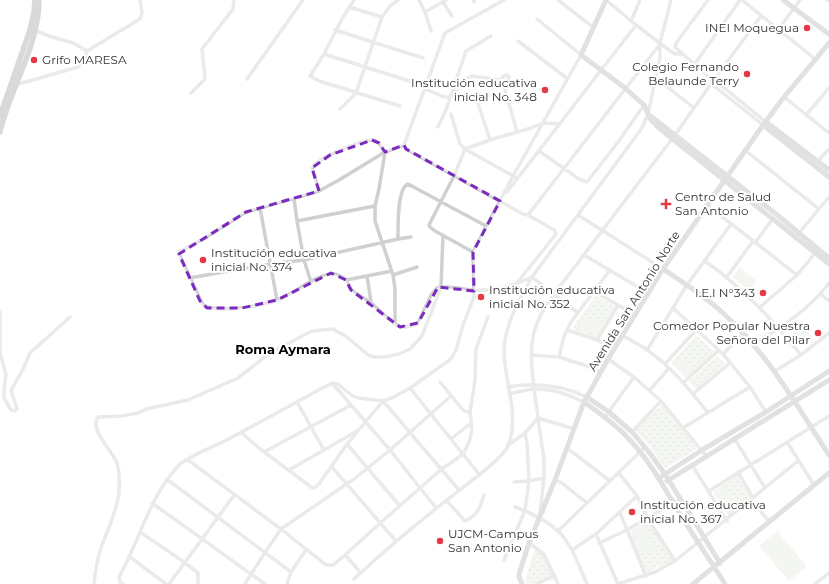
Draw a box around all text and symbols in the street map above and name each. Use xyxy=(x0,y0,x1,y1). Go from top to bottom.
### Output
place label: INEI Moquegua xyxy=(705,20,799,35)
marker: INEI Moquegua xyxy=(802,23,812,33)
place label: Grifo MARESA xyxy=(42,52,127,67)
marker: Grifo MARESA xyxy=(29,55,39,65)
place label: Colegio Fernando Belaunde Terry xyxy=(632,59,739,88)
marker: Colegio Fernando Belaunde Terry xyxy=(742,69,752,79)
place label: Institución educativa inicial No. 348 xyxy=(411,75,537,104)
marker: Institución educativa inicial No. 348 xyxy=(540,85,550,95)
place label: Centro de Salud San Antonio xyxy=(675,189,771,218)
marker: Centro de Salud San Antonio xyxy=(660,198,672,210)
street label: Avenida San Antonio Norte xyxy=(584,228,683,374)
place label: Institución educativa inicial No. 374 xyxy=(211,245,337,274)
marker: Institución educativa inicial No. 374 xyxy=(198,255,208,265)
place label: Institución educativa inicial No. 352 xyxy=(489,282,615,311)
place label: I.E.I N°343 xyxy=(695,285,755,300)
marker: I.E.I N°343 xyxy=(758,288,768,298)
marker: Institución educativa inicial No. 352 xyxy=(476,292,486,302)
place label: Comedor Popular Nuestra Señora del Pilar xyxy=(653,318,810,347)
marker: Comedor Popular Nuestra Señora del Pilar xyxy=(813,328,823,338)
district label: Roma Aymara xyxy=(235,341,331,357)
place label: Institución educativa inicial No. 367 xyxy=(640,497,766,526)
marker: Institución educativa inicial No. 367 xyxy=(627,507,637,517)
place label: UJCM-Campus San Antonio xyxy=(448,526,539,555)
marker: UJCM-Campus San Antonio xyxy=(435,536,445,546)

